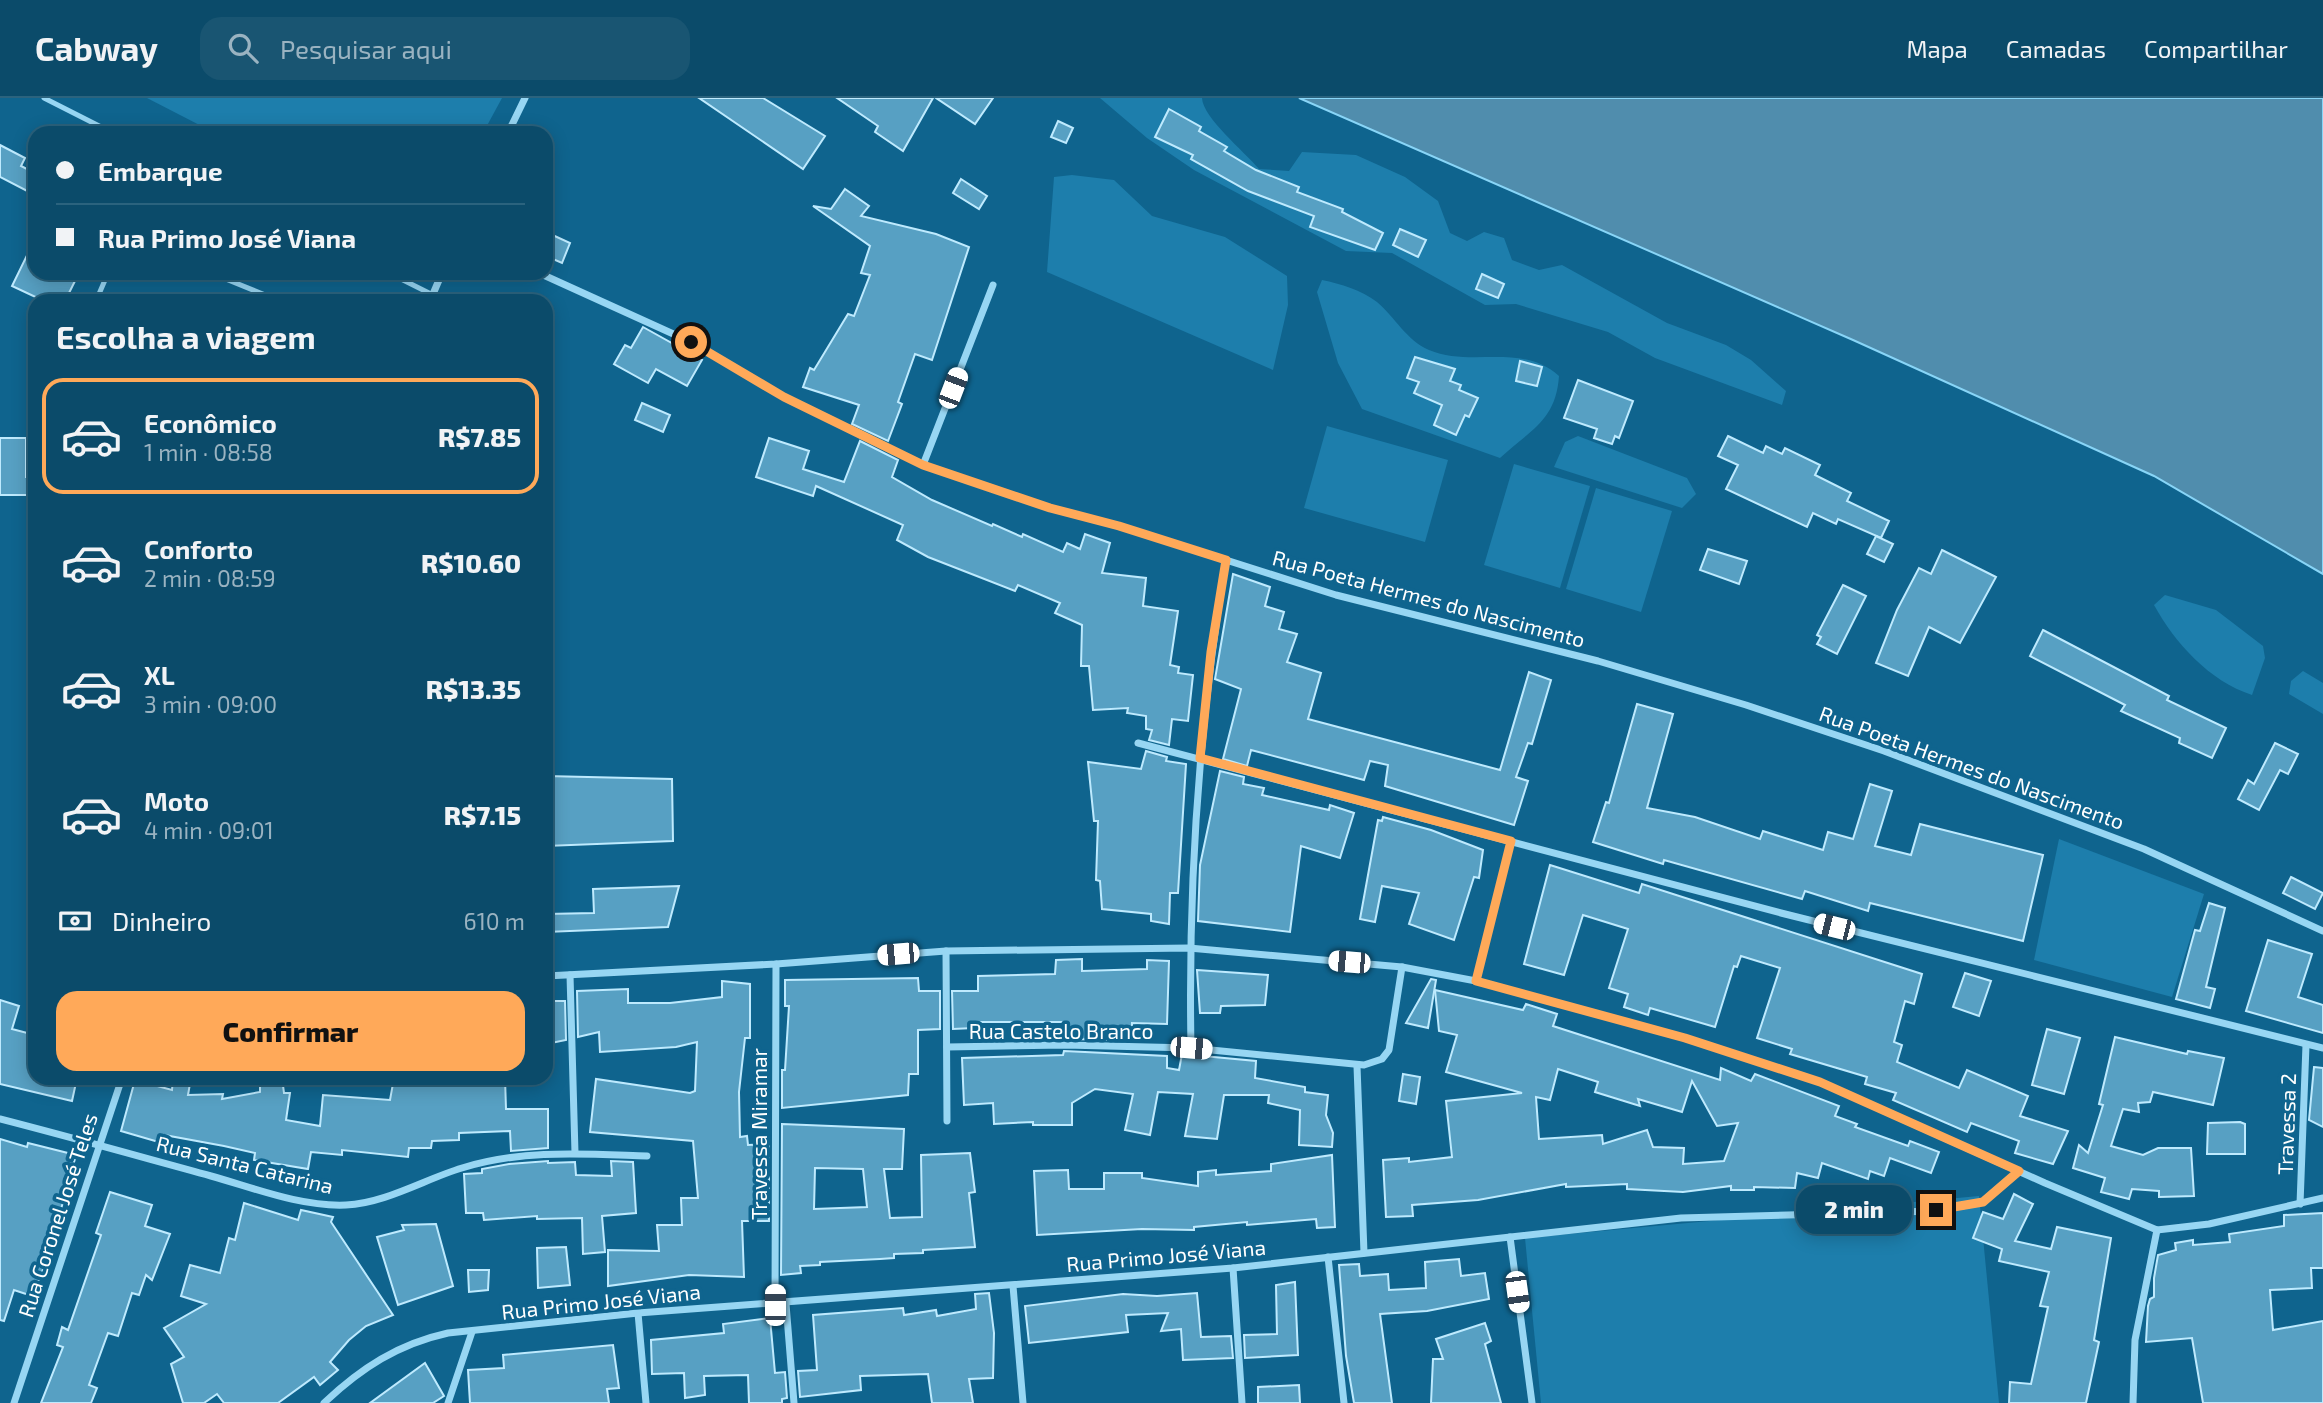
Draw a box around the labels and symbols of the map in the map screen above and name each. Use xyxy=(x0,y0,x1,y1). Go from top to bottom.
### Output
route start xyxy=(675,326,707,358)
car xyxy=(936,365,971,411)
street label: Rua Poeta Hermes do Nascimento xyxy=(1270,544,1588,652)
street label: Rua Poeta Hermes do Nascimento xyxy=(1816,700,2128,834)
car xyxy=(1812,912,1857,942)
car xyxy=(877,942,920,966)
car xyxy=(1328,950,1371,974)
street label: Rua Castelo Branco xyxy=(969,1018,1153,1043)
car xyxy=(1170,1036,1213,1060)
street label: Travessa Miramar xyxy=(746,1047,771,1220)
street label: Travessa 2 xyxy=(2272,1073,2300,1175)
street label: Rua Coronel José Teles xyxy=(12,1110,102,1320)
street label: Rua Santa Catarina xyxy=(154,1130,336,1198)
callout: 2 min xyxy=(1796,1186,1912,1234)
route end xyxy=(1920,1194,1952,1226)
street label: Rua Primo José Viana xyxy=(1065,1234,1267,1276)
car xyxy=(1504,1270,1531,1314)
street label: Rua Primo José Viana xyxy=(500,1278,702,1324)
car xyxy=(765,1284,786,1326)

